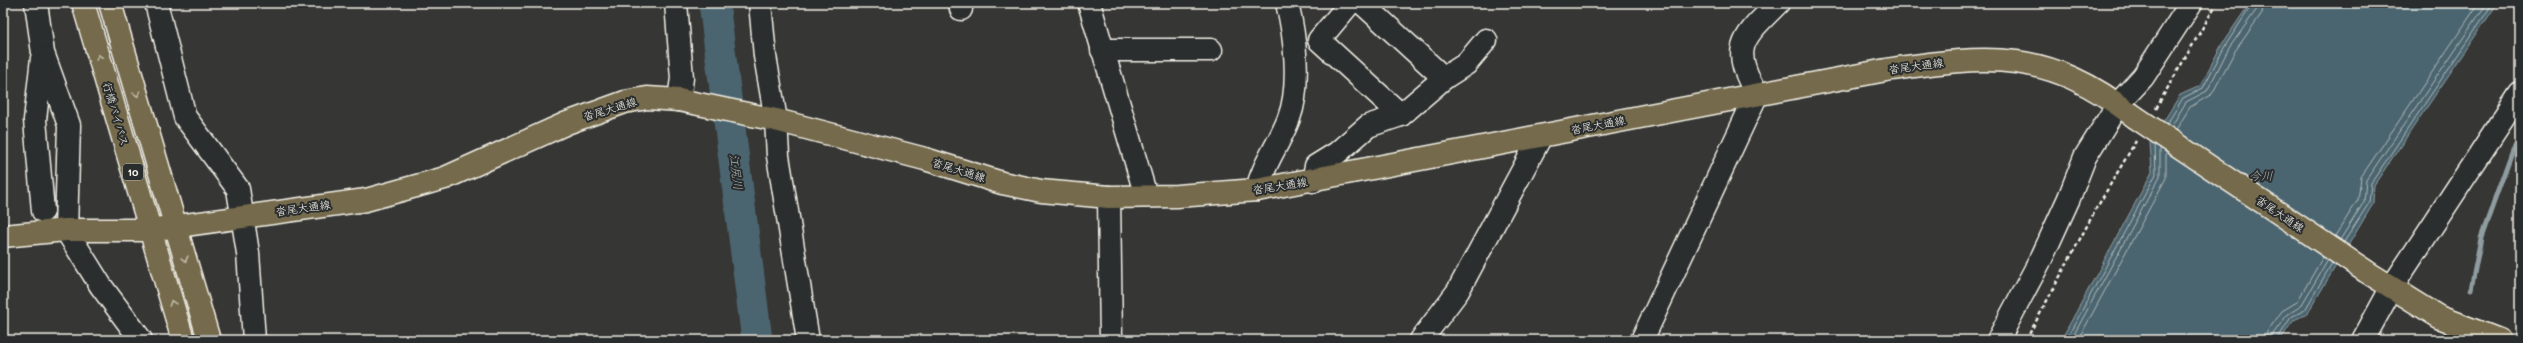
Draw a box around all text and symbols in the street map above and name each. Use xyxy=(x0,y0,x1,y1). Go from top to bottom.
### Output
one-way arrow xyxy=(95,54,104,61)
street label: 沓尾大通線 xyxy=(1888,54,1944,77)
street label: 行橋バイパス xyxy=(100,80,133,148)
one-way arrow xyxy=(132,90,141,97)
street label: 沓尾大通線 xyxy=(581,93,638,124)
street label: 沓尾大通線 xyxy=(1569,112,1626,137)
water label: 江尻川 xyxy=(727,153,747,191)
street label: 沓尾大通線 xyxy=(931,154,988,185)
road number: 10 xyxy=(123,164,143,180)
water label: 今川 xyxy=(2249,167,2273,183)
street label: 沓尾大通線 xyxy=(1252,174,1308,197)
street label: 沓尾大通線 xyxy=(2253,192,2307,235)
street label: 沓尾大通線 xyxy=(275,196,331,219)
one-way arrow xyxy=(180,256,189,263)
one-way arrow xyxy=(168,299,177,306)

